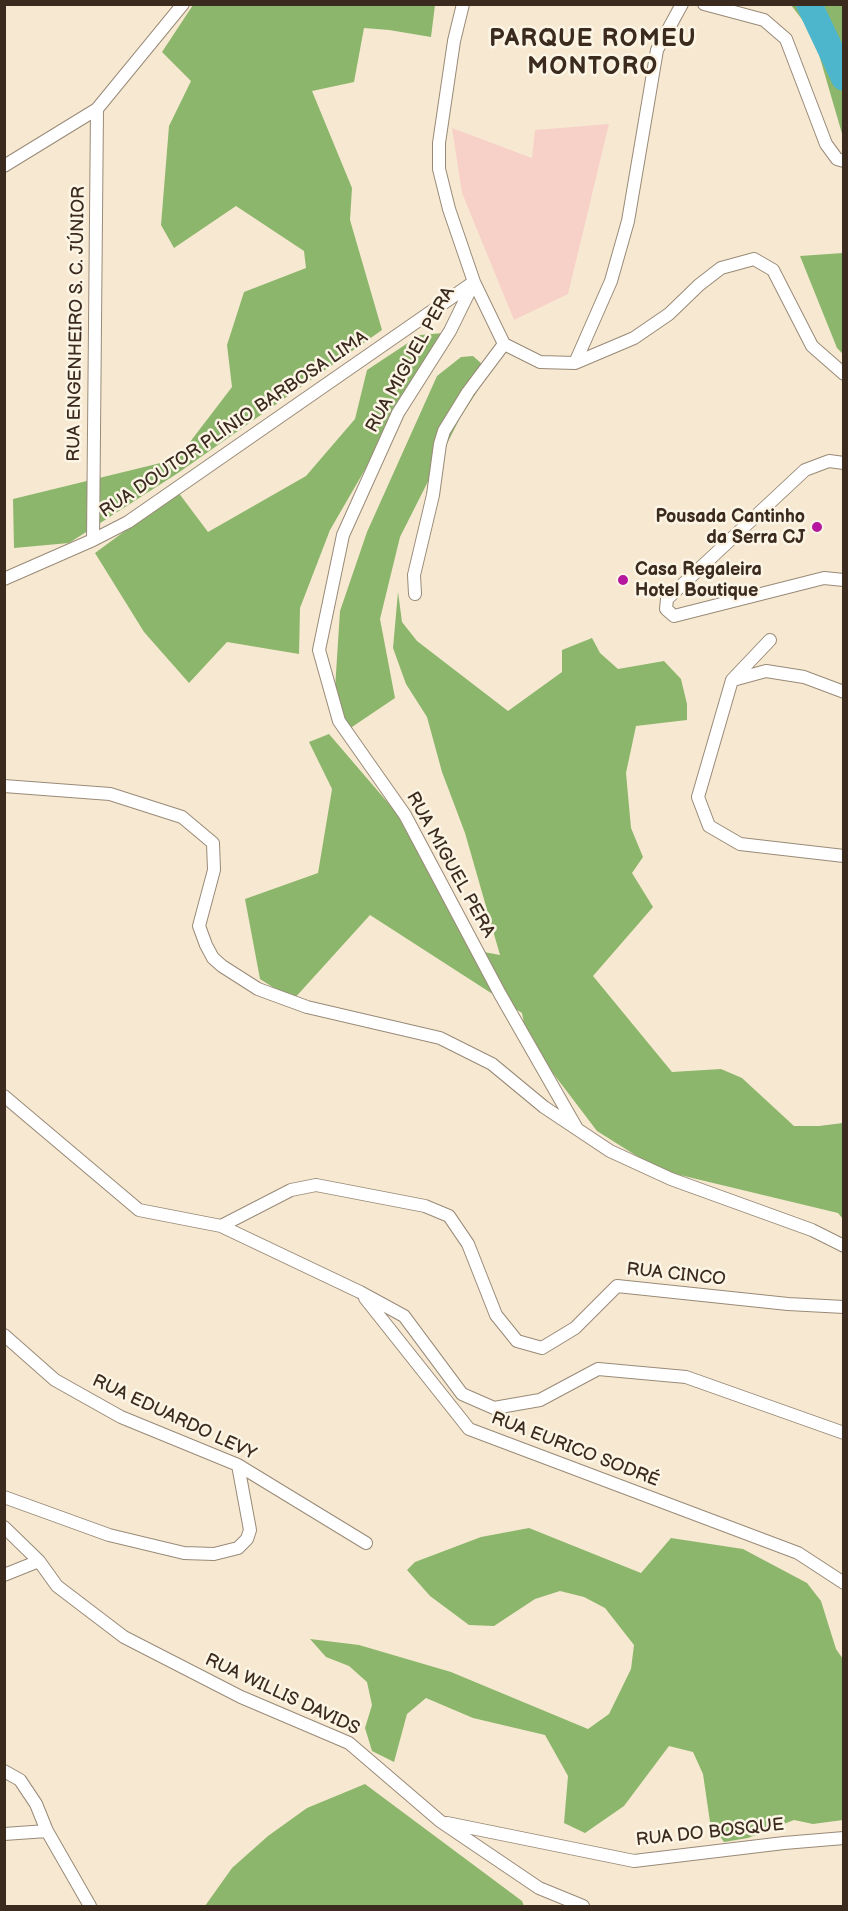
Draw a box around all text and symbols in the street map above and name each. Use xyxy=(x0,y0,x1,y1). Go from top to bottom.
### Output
district label: PARQUE ROMEU MONTORO xyxy=(489,26,697,82)
street label: RUA ENGENHEIRO S. C. JÚNIOR xyxy=(64,186,90,462)
street label: RUA MIGUEL PERA xyxy=(362,283,460,437)
street label: RUA DOUTOR PLÍNIO BARBOSA LIMA xyxy=(96,327,372,523)
place label: Pousada Cantinho da Serra CJ xyxy=(656,506,805,548)
marker: Pousada Cantinho da Serra CJ xyxy=(810,520,824,534)
place label: Casa Regaleira Hotel Boutique xyxy=(635,559,762,602)
marker: Casa Regaleira Hotel Boutique xyxy=(616,573,630,587)
street label: RUA MIGUEL PERA xyxy=(401,788,499,942)
street label: RUA CINCO xyxy=(625,1259,727,1291)
street label: RUA EDUARDO LEVY xyxy=(89,1371,259,1465)
street label: RUA EURICO SODRÉ xyxy=(488,1408,662,1492)
street label: RUA WILLIS DAVIDS xyxy=(201,1650,363,1740)
street label: RUA DO BOSQUE xyxy=(635,1814,785,1852)

